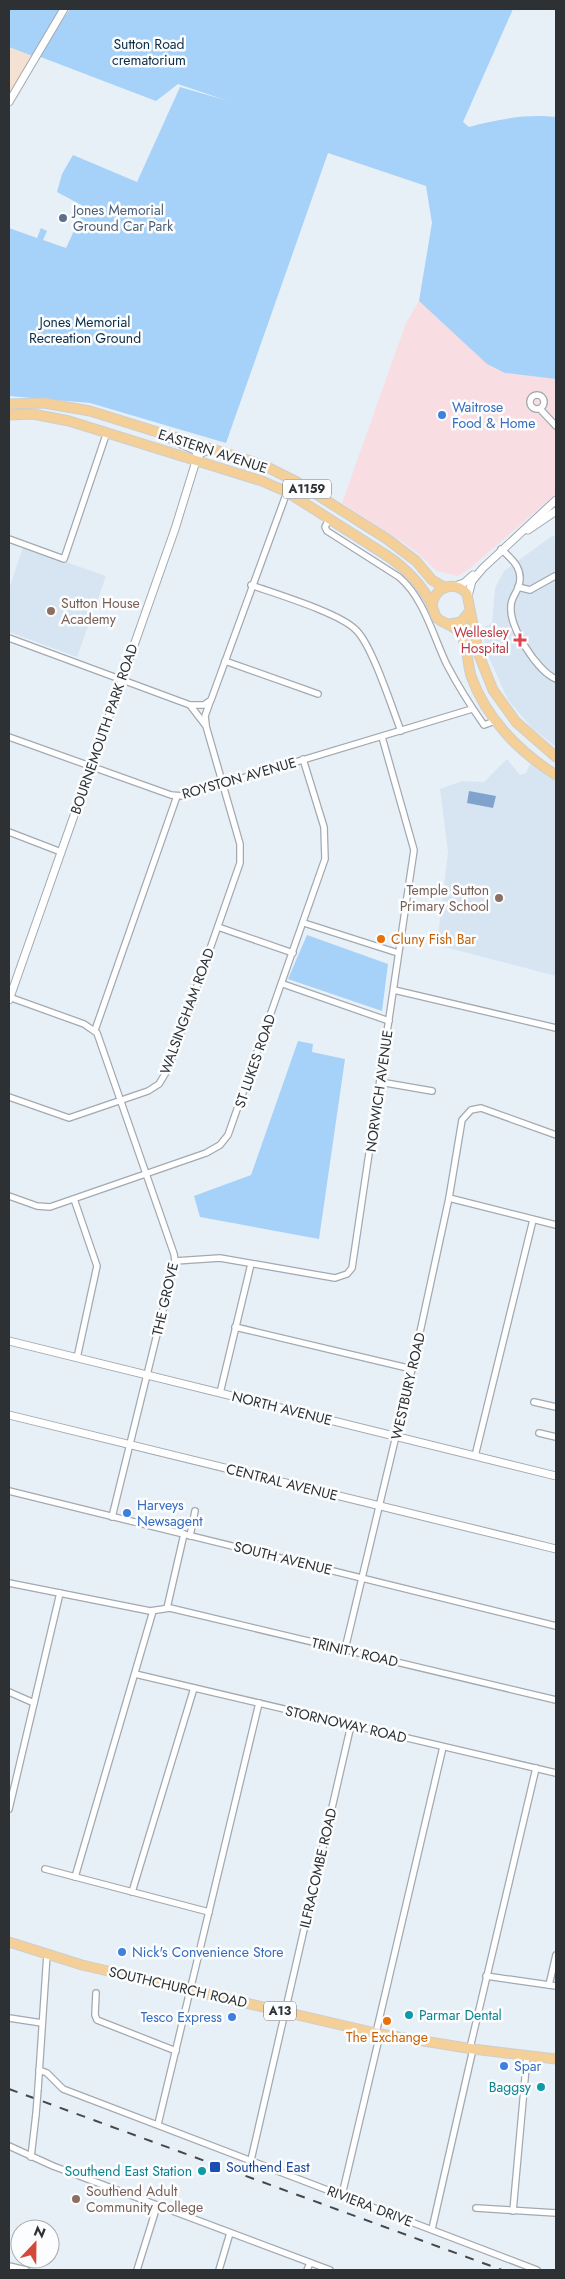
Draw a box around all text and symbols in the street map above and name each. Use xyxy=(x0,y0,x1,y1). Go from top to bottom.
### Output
park label: Sutton Road crematorium xyxy=(112,34,186,70)
place label: Jones Memorial Ground Car Park xyxy=(71,200,174,236)
marker: Jones Memorial Ground Car Park xyxy=(57,212,69,224)
park label: Jones Memorial Recreation Ground xyxy=(29,312,141,348)
place label: Waitrose Food & Home xyxy=(452,397,535,433)
marker: Waitrose Food & Home xyxy=(436,409,448,421)
street label: EASTERN AVENUE xyxy=(156,424,270,478)
road number: A1159 xyxy=(283,479,331,498)
place label: Sutton House Academy xyxy=(61,593,140,629)
marker: Sutton House Academy xyxy=(45,605,57,617)
place label: Wellesley Hospital xyxy=(453,622,510,658)
marker: Wellesley Hospital xyxy=(513,633,527,647)
street label: BOURNEMOUTH PARK ROAD xyxy=(65,641,143,817)
street label: ROYSTON AVENUE xyxy=(180,752,298,804)
place label: Temple Sutton Primary School xyxy=(400,880,489,916)
marker: Temple Sutton Primary School xyxy=(493,892,505,904)
place label: Cluny Fish Bar xyxy=(391,929,476,949)
marker: Cluny Fish Bar xyxy=(375,933,387,945)
street label: WALSINGHAM ROAD xyxy=(155,945,219,1077)
street label: ST LUKES ROAD xyxy=(230,1011,280,1111)
street label: NORWICH AVENUE xyxy=(361,1029,397,1153)
street label: THE GROVE xyxy=(147,1260,183,1338)
street label: WESTBURY ROAD xyxy=(386,1330,430,1442)
street label: NORTH AVENUE xyxy=(230,1386,334,1430)
street label: CENTRAL AVENUE xyxy=(224,1458,340,1506)
place label: Harveys Newsagent xyxy=(137,1495,203,1531)
marker: Harveys Newsagent xyxy=(121,1507,133,1519)
street label: SOUTH AVENUE xyxy=(232,1536,334,1580)
street label: TRINITY ROAD xyxy=(310,1632,400,1672)
street label: STORNOWAY ROAD xyxy=(283,1700,409,1748)
street label: ILFRACOMBE ROAD xyxy=(294,1806,342,1930)
place label: Nick's Convenience Store xyxy=(132,1942,284,1962)
marker: Nick's Convenience Store xyxy=(116,1946,128,1958)
street label: SOUTHCHURCH ROAD xyxy=(107,1961,249,2013)
road number: A13 xyxy=(264,2002,296,2020)
place label: Parmar Dental xyxy=(419,2005,502,2025)
place label: Tesco Express xyxy=(141,2007,222,2027)
marker: Parmar Dental xyxy=(403,2009,415,2021)
marker: Tesco Express xyxy=(226,2011,238,2023)
marker: The Exchange xyxy=(381,2015,393,2027)
place label: The Exchange xyxy=(346,2027,428,2047)
place label: Spar xyxy=(514,2056,541,2076)
marker: Spar xyxy=(498,2060,510,2072)
place label: Baggsy xyxy=(489,2077,532,2097)
marker: Baggsy xyxy=(535,2081,547,2093)
place label: Southend East xyxy=(226,2157,310,2177)
marker: Southend East xyxy=(208,2160,222,2174)
place label: Southend East Station xyxy=(64,2161,192,2181)
marker: Southend East Station xyxy=(196,2165,208,2177)
street label: RIVIERA DRIVE xyxy=(324,2180,416,2232)
place label: Southend Adult Community College xyxy=(86,2181,203,2217)
marker: Southend Adult Community College xyxy=(70,2193,82,2205)
north arrow xyxy=(10,2219,60,2269)
text: N xyxy=(31,2221,49,2243)

